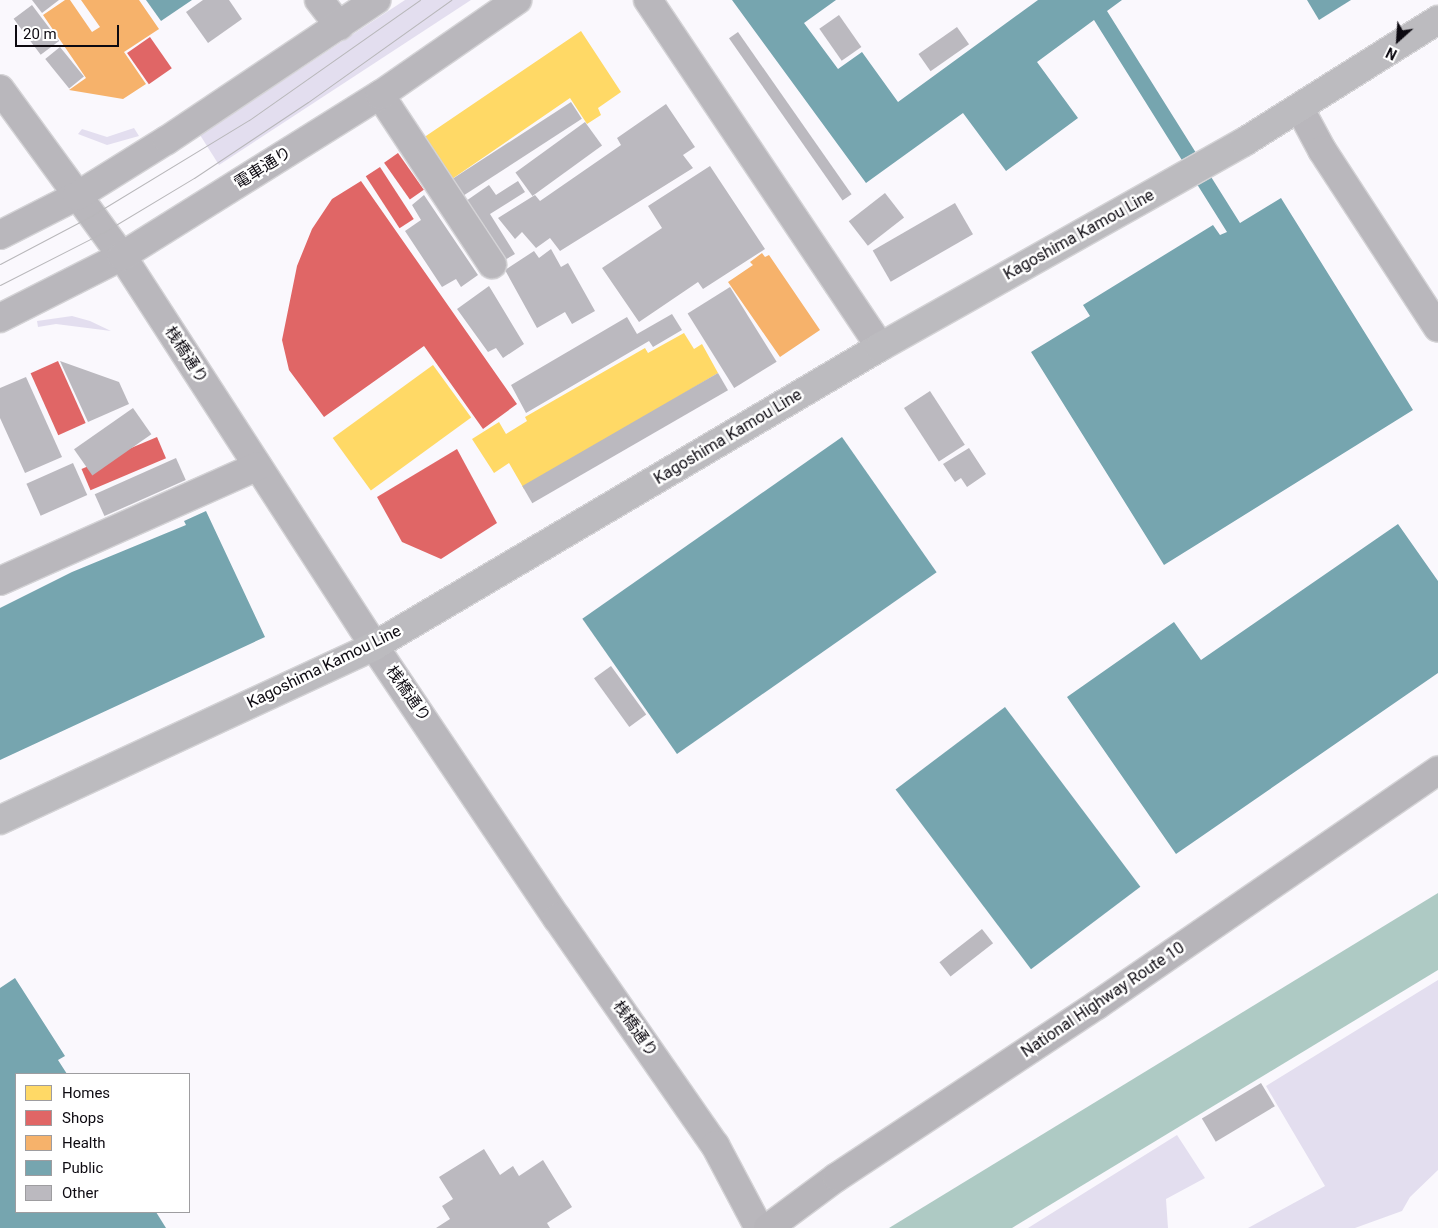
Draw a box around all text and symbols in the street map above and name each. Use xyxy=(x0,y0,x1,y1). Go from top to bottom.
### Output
scale bar xyxy=(18,15,121,47)
north arrow xyxy=(1373,15,1423,65)
text: 20 m xyxy=(23,25,57,43)
text: N xyxy=(1383,44,1399,63)
street label: 電車通り xyxy=(231,143,295,193)
street label: Kagoshima Kamou Line xyxy=(1000,186,1158,284)
street label: 桟橋通り xyxy=(161,323,211,387)
street label: Kagoshima Kamou Line xyxy=(651,385,805,489)
street label: Kagoshima Kamou Line xyxy=(244,621,404,713)
street label: 桟橋通り xyxy=(382,662,434,726)
street label: National Highway Route 10 xyxy=(1018,938,1188,1062)
street label: 桟橋通り xyxy=(609,997,661,1061)
legend xyxy=(15,1073,190,1213)
text: Homes xyxy=(62,1084,110,1102)
text: Shops xyxy=(62,1109,104,1127)
text: Health xyxy=(62,1134,106,1152)
text: Public xyxy=(62,1159,103,1177)
text: Other xyxy=(62,1184,99,1202)

